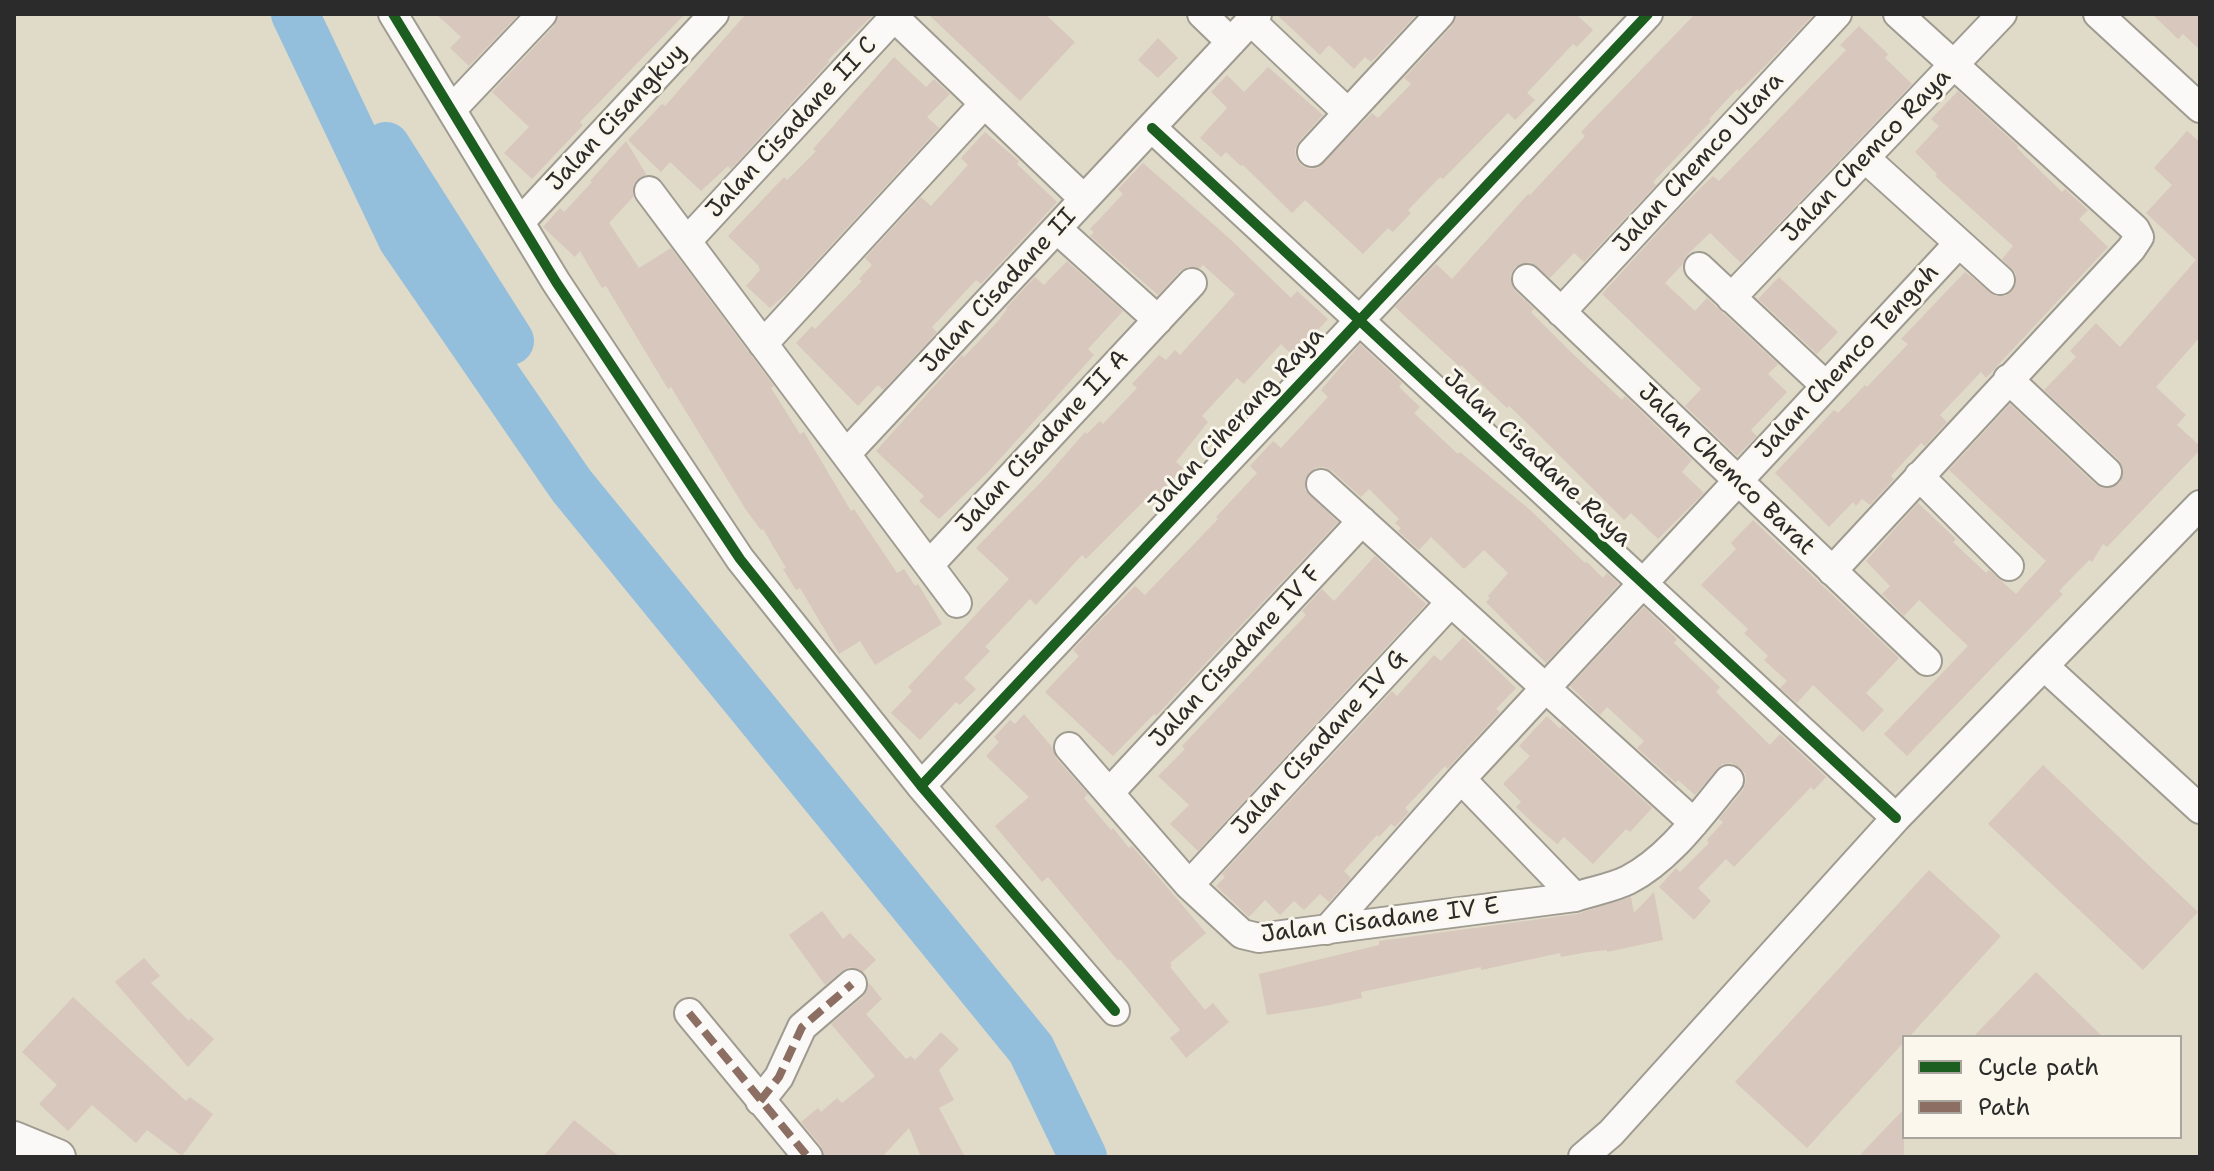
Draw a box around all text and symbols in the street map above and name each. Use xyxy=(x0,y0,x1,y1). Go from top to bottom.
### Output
street label: Jalan Cisadane II C xyxy=(701,31,883,225)
street label: Jalan Cisangkuy xyxy=(541,38,693,198)
street label: Jalan Chemco Raya xyxy=(1777,63,1957,249)
street label: Jalan Chemco Utara xyxy=(1608,67,1790,259)
street label: Jalan Cisadane II xyxy=(915,203,1083,379)
street label: Jalan Chemco Tengah xyxy=(1750,259,1946,465)
street label: Jalan Ciherang Raya xyxy=(1143,322,1331,520)
street label: Jalan Cisadane II A xyxy=(951,344,1135,540)
street label: Jalan Cisadane Raya xyxy=(1437,364,1637,554)
street label: Jalan Chemco Barat xyxy=(1632,378,1820,562)
street label: Jalan Cisadane IV F xyxy=(1144,560,1328,754)
street label: Jalan Cisadane IV G xyxy=(1227,644,1413,842)
street label: Jalan Cisadane IV E xyxy=(1259,892,1501,950)
legend xyxy=(1902,1035,2182,1139)
text: Cycle path xyxy=(1978,1051,2099,1083)
text: Path xyxy=(1978,1091,2030,1123)

